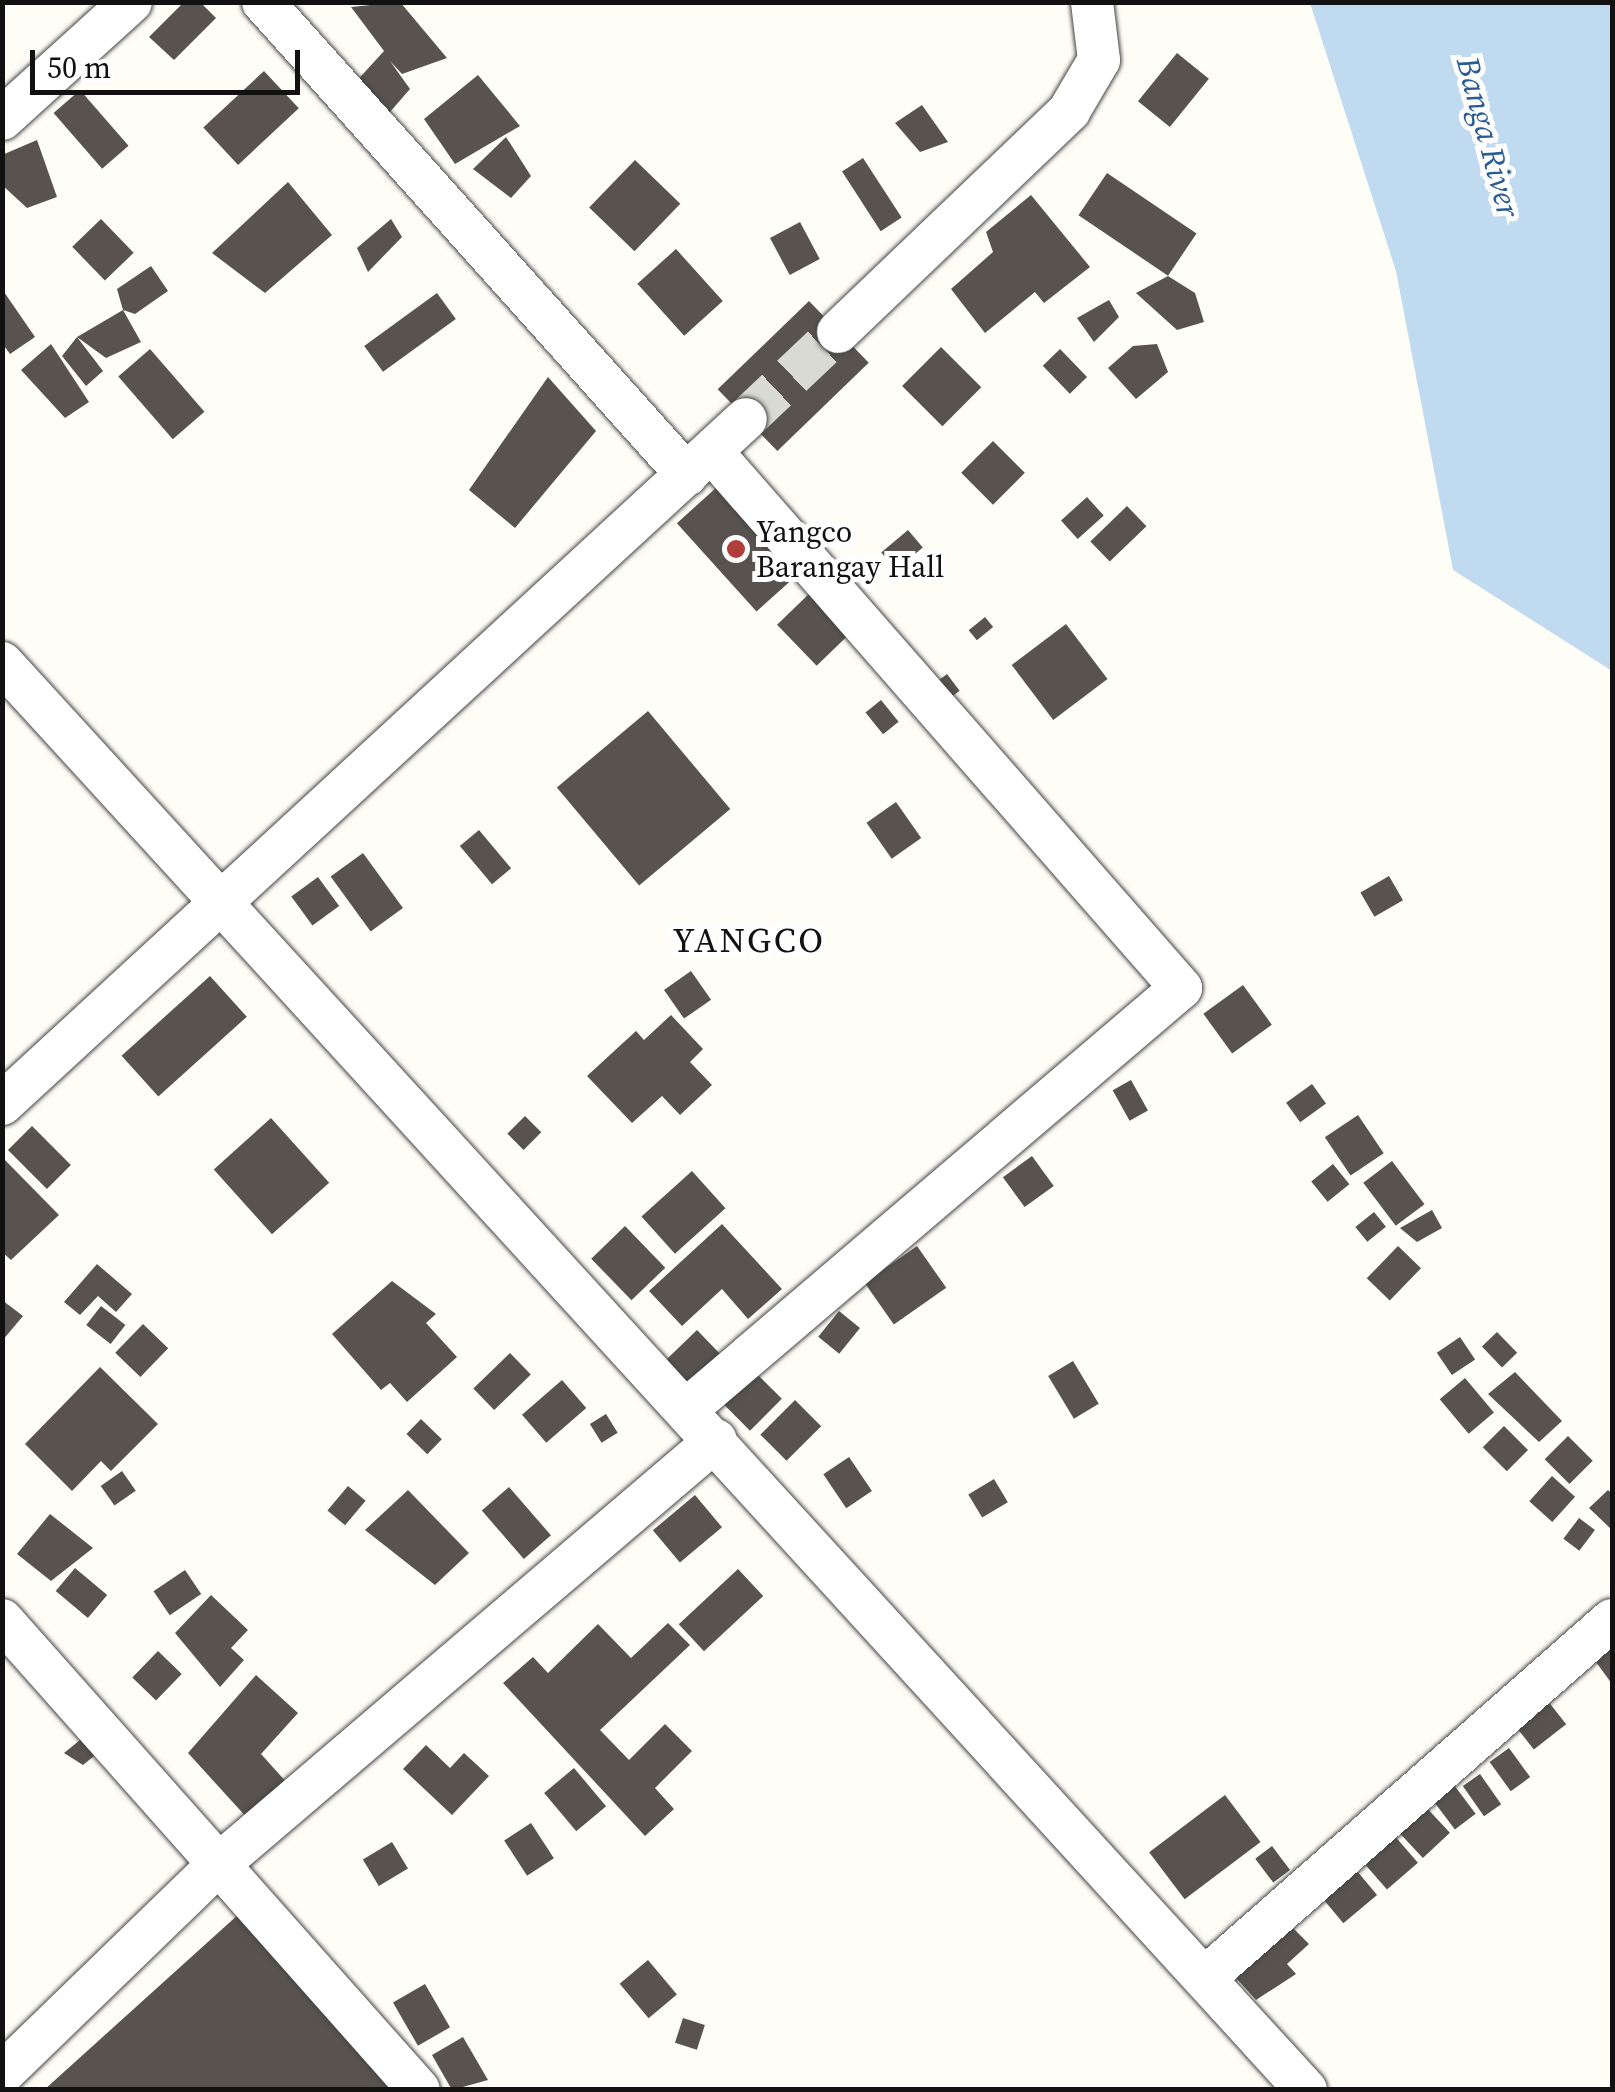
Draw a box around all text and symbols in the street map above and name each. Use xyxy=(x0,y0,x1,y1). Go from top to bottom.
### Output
scale bar xyxy=(35,30,305,92)
text: 50 m xyxy=(47,47,111,88)
water label: Banga River xyxy=(1448,52,1528,222)
place label: Yangco Barangay Hall xyxy=(756,514,944,584)
marker: Yangco Barangay Hall xyxy=(725,538,747,560)
district label: YANGCO xyxy=(673,919,825,961)

